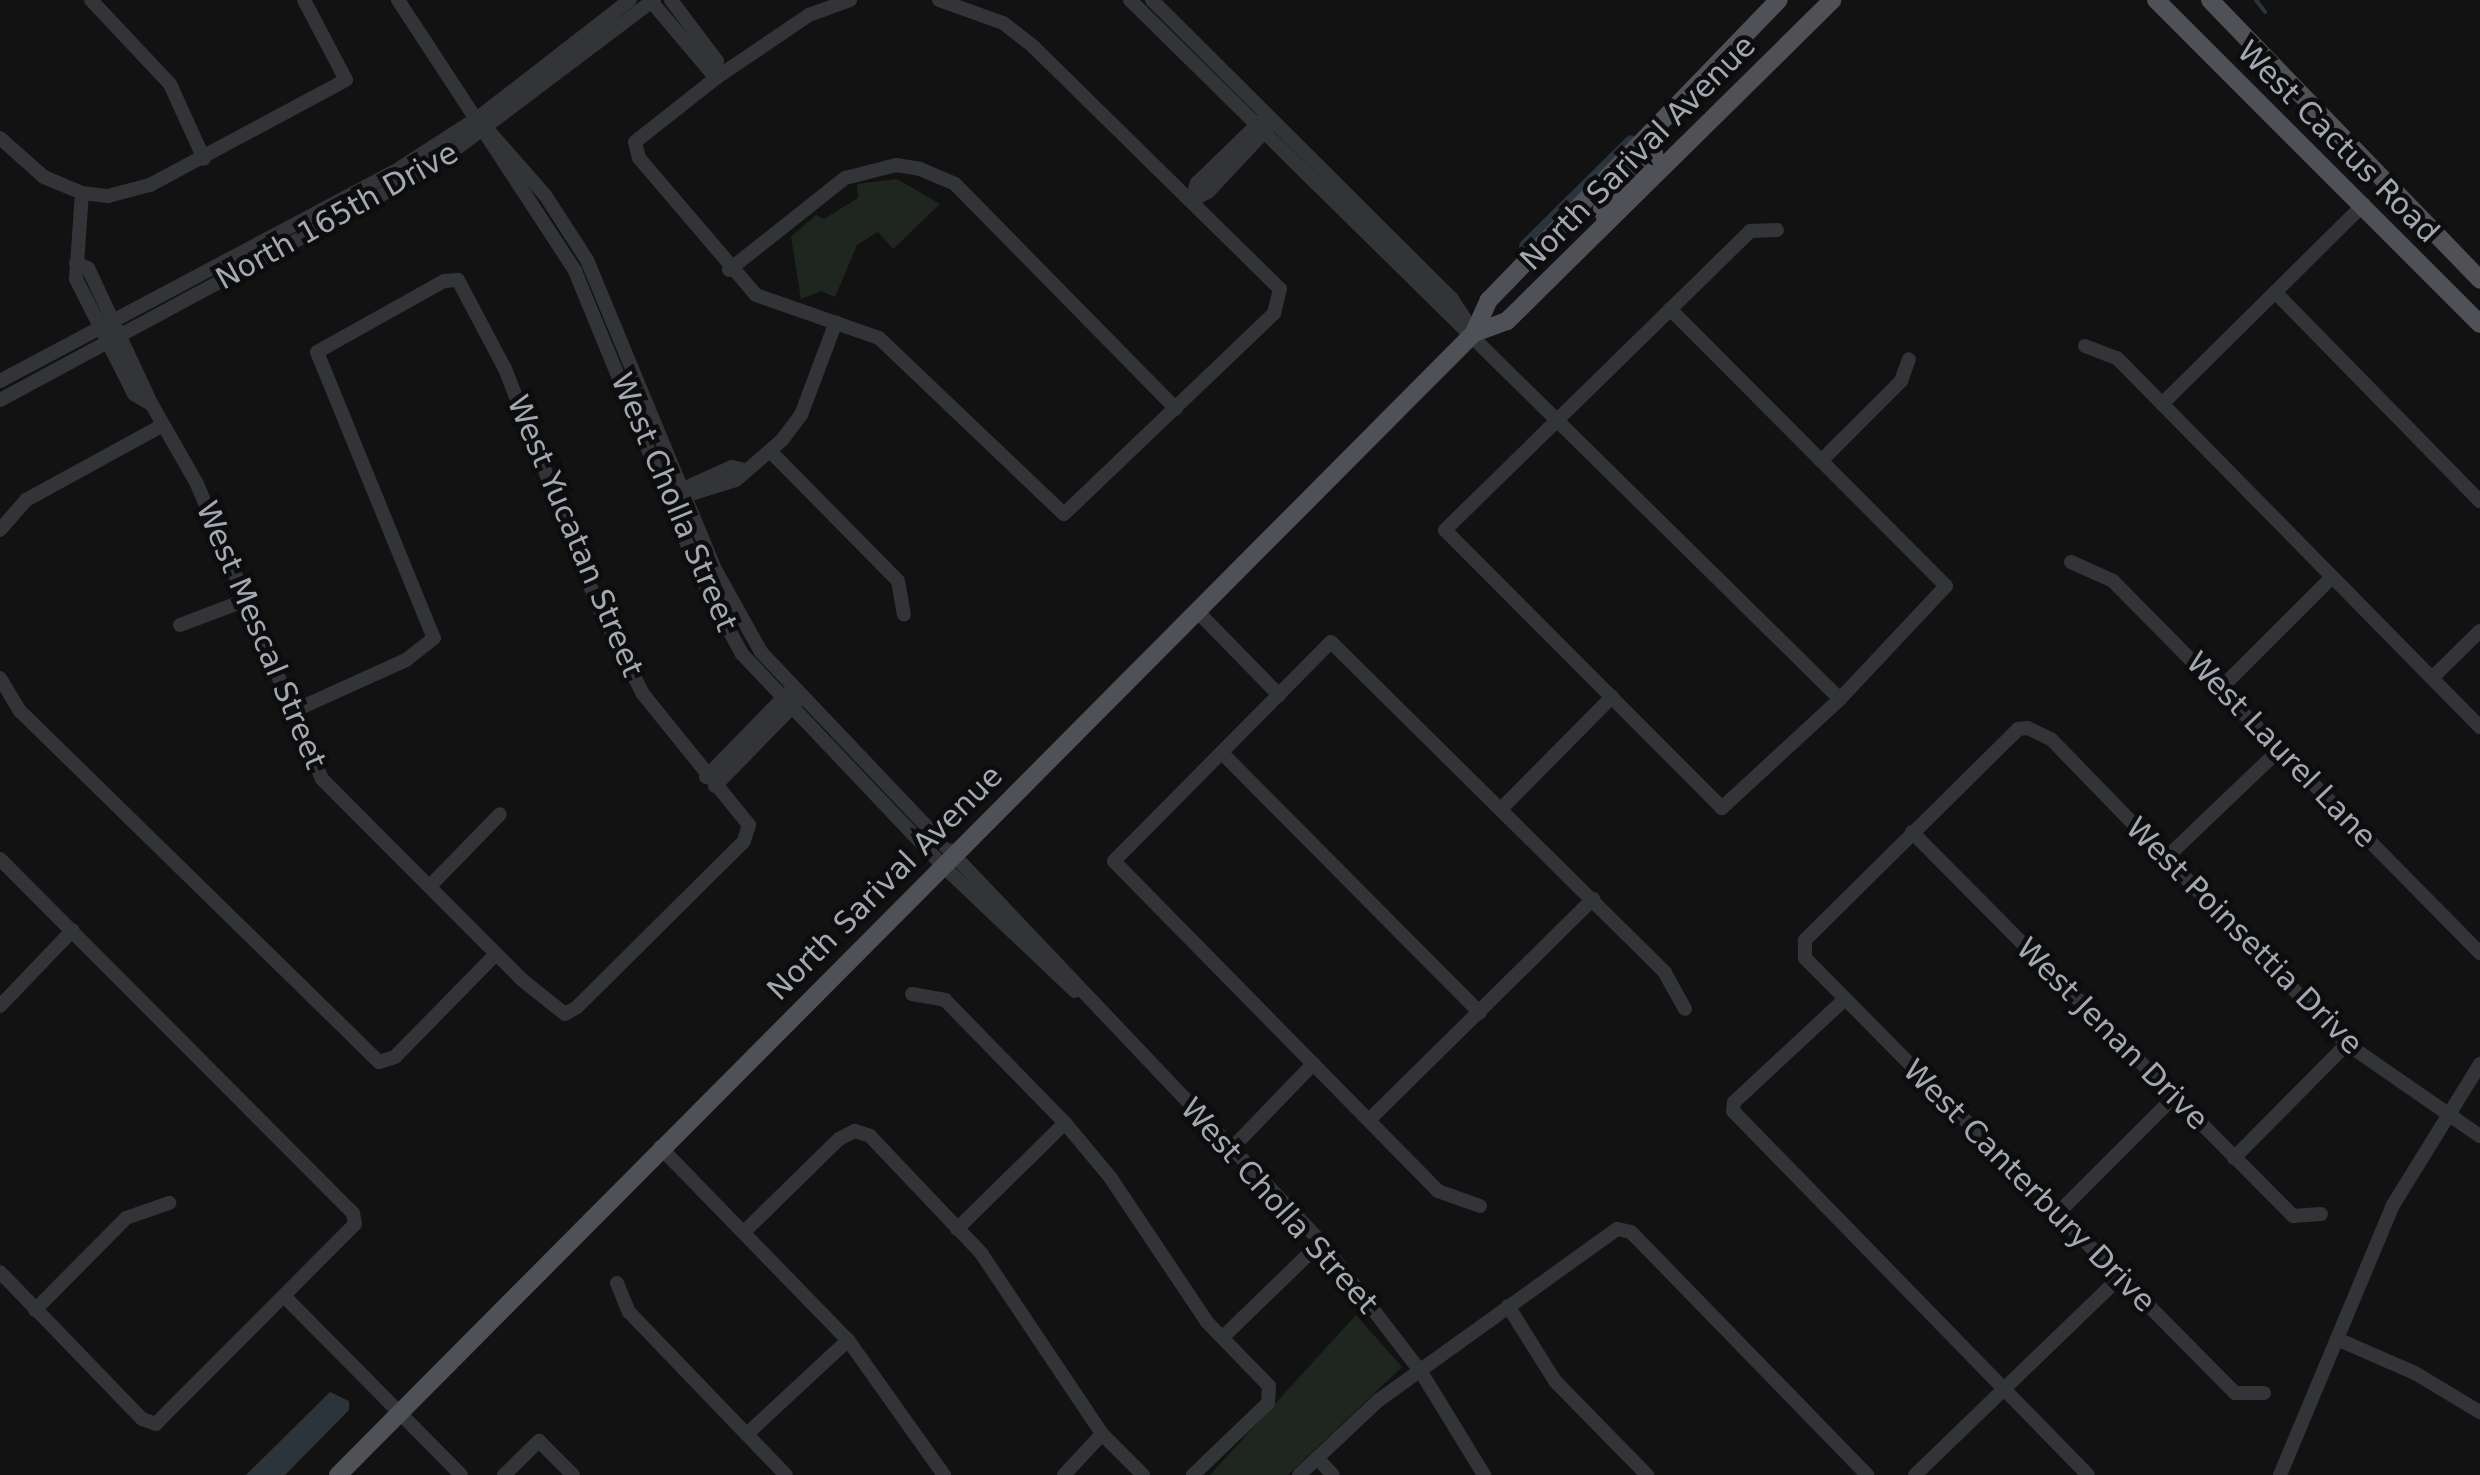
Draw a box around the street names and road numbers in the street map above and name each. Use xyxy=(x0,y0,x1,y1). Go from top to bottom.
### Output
street label: North Sarival Avenue xyxy=(1513,28,1763,278)
street label: West Cactus Road xyxy=(2230,34,2446,250)
street label: North 165th Drive xyxy=(210,135,464,297)
street label: West Cholla Street xyxy=(603,367,745,637)
street label: West Yucatan Street xyxy=(499,390,651,682)
street label: West Mescal Street xyxy=(188,496,334,774)
street label: West Laurel Lane xyxy=(2178,645,2384,855)
street label: North Sarival Avenue xyxy=(760,758,1010,1008)
street label: West Poinsettia Drive xyxy=(2118,810,2370,1062)
street label: West Jenan Drive xyxy=(2009,931,2215,1137)
street label: West Canterbury Drive xyxy=(1895,1052,2163,1320)
street label: West Cholla Street xyxy=(1173,1091,1385,1321)

